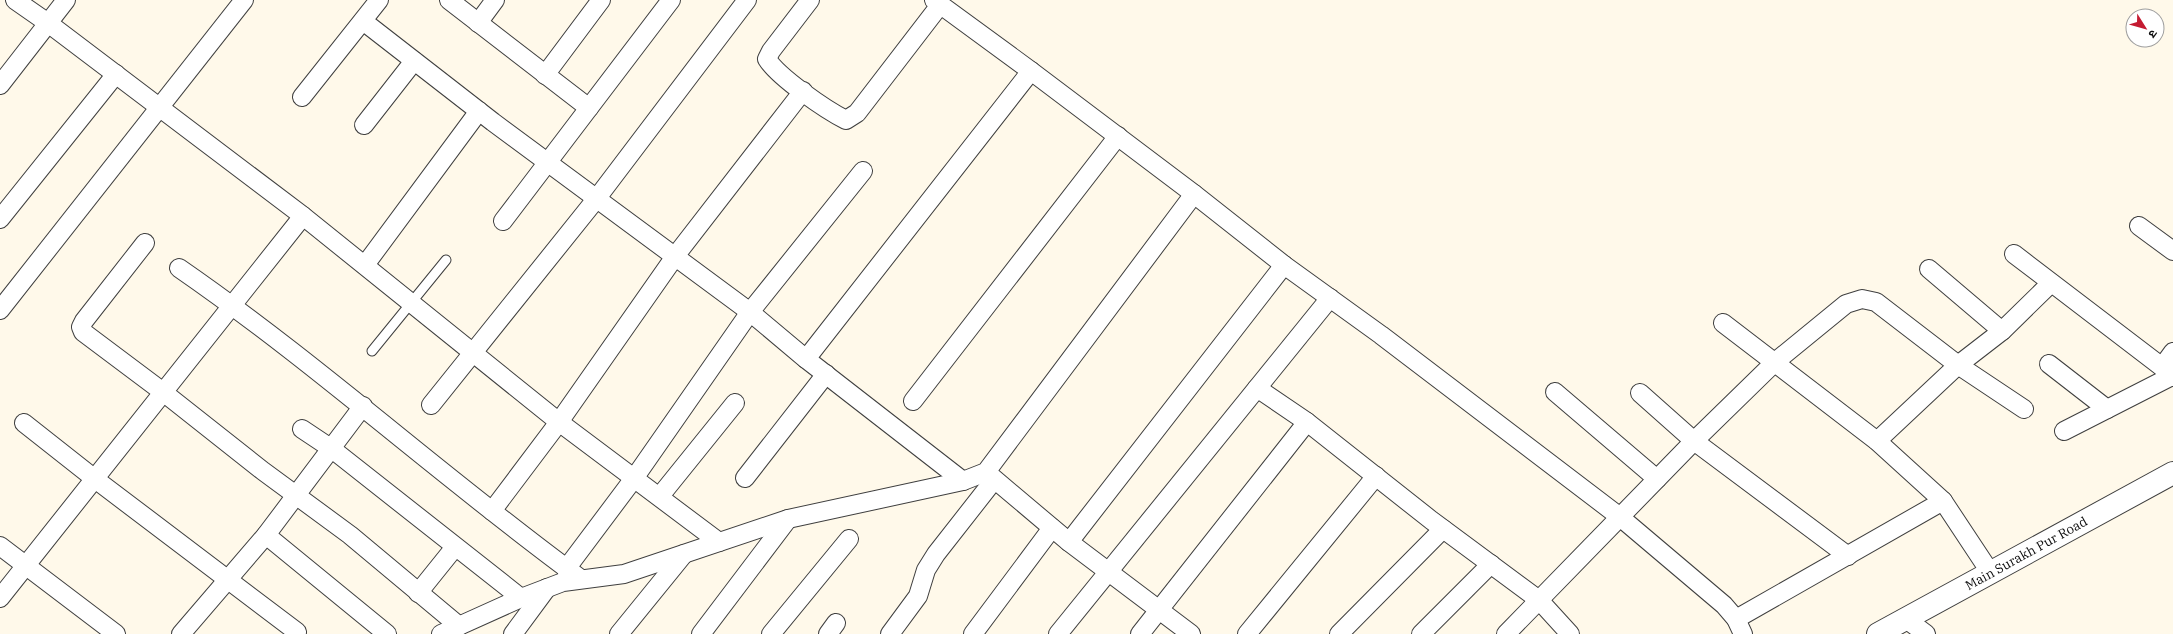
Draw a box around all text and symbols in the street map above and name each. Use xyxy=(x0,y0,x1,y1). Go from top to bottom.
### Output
north arrow xyxy=(2125,8,2165,48)
text: उ xyxy=(2145,27,2161,41)
street label: Main Surakh Pur Road xyxy=(1962,513,2090,594)

